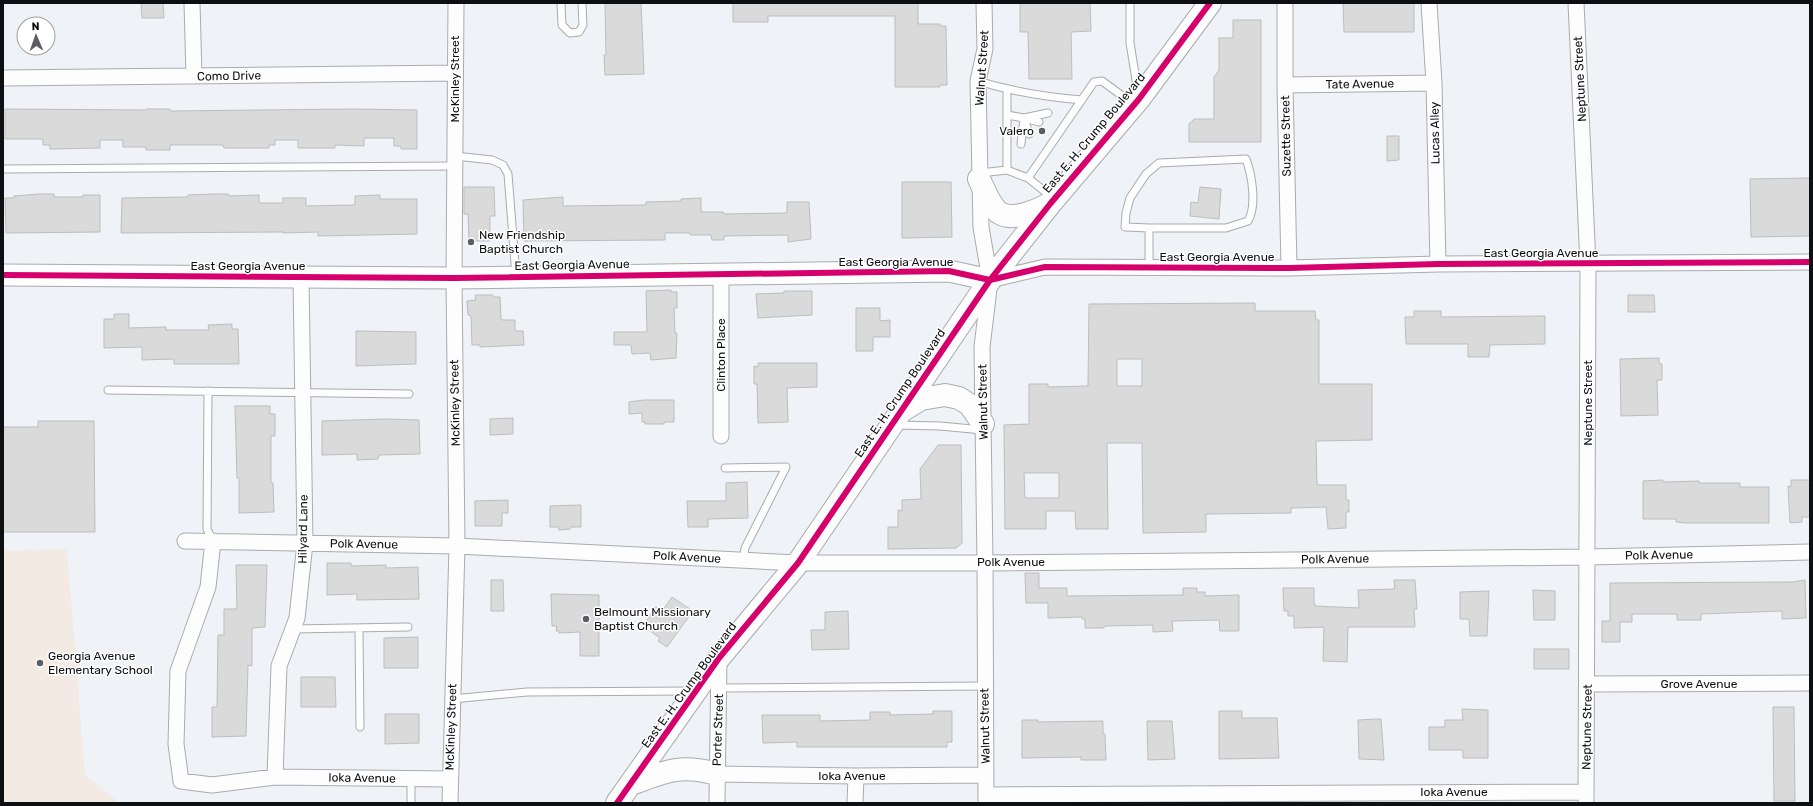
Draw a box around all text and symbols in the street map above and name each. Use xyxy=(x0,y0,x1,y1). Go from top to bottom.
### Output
north arrow xyxy=(16,16,56,56)
text: N xyxy=(31,20,40,33)
street label: Walnut Street xyxy=(972,29,992,106)
street label: McKinley Street xyxy=(448,35,462,122)
street label: Neptune Street xyxy=(1571,36,1589,122)
street label: Como Drive xyxy=(197,68,262,84)
street label: East E. H. Crump Boulevard xyxy=(1040,70,1148,196)
street label: Tate Avenue xyxy=(1326,76,1395,92)
street label: Suzette Street xyxy=(1278,95,1294,177)
street label: Lucas Alley xyxy=(1427,101,1443,165)
place label: Valero xyxy=(999,124,1034,138)
marker: Valero xyxy=(1037,126,1047,136)
place label: New Friendship Baptist Church xyxy=(479,228,565,256)
marker: New Friendship Baptist Church xyxy=(466,237,476,247)
street label: East Georgia Avenue xyxy=(1483,246,1599,260)
street label: East Georgia Avenue xyxy=(1159,250,1275,264)
street label: East Georgia Avenue xyxy=(838,255,954,269)
street label: East Georgia Avenue xyxy=(514,257,630,273)
street label: East Georgia Avenue xyxy=(190,259,306,273)
street label: Clinton Place xyxy=(714,318,728,392)
street label: East E. H. Crump Boulevard xyxy=(852,326,948,460)
street label: McKinley Street xyxy=(447,359,463,447)
street label: Neptune Street xyxy=(1581,360,1595,446)
street label: Walnut Street xyxy=(975,364,991,440)
street label: Hilyard Lane xyxy=(295,494,311,564)
street label: Polk Avenue xyxy=(330,536,398,552)
street label: Polk Avenue xyxy=(1625,547,1693,563)
street label: Polk Avenue xyxy=(653,548,722,566)
street label: Polk Avenue xyxy=(1301,551,1369,567)
street label: Polk Avenue xyxy=(977,555,1045,569)
place label: Belmount Missionary Baptist Church xyxy=(594,605,711,633)
marker: Belmount Missionary Baptist Church xyxy=(581,614,591,624)
street label: East E. H. Crump Boulevard xyxy=(639,619,739,751)
place label: Georgia Avenue Elementary School xyxy=(48,649,153,677)
marker: Georgia Avenue Elementary School xyxy=(35,658,45,668)
street label: Grove Avenue xyxy=(1660,677,1738,691)
street label: McKinley Street xyxy=(442,683,460,771)
street label: Neptune Street xyxy=(1579,684,1595,770)
street label: Walnut Street xyxy=(977,688,993,764)
street label: Porter Street xyxy=(710,693,726,766)
street label: Ioka Avenue xyxy=(818,769,886,783)
street label: Ioka Avenue xyxy=(328,770,396,786)
street label: Ioka Avenue xyxy=(1420,785,1488,799)

